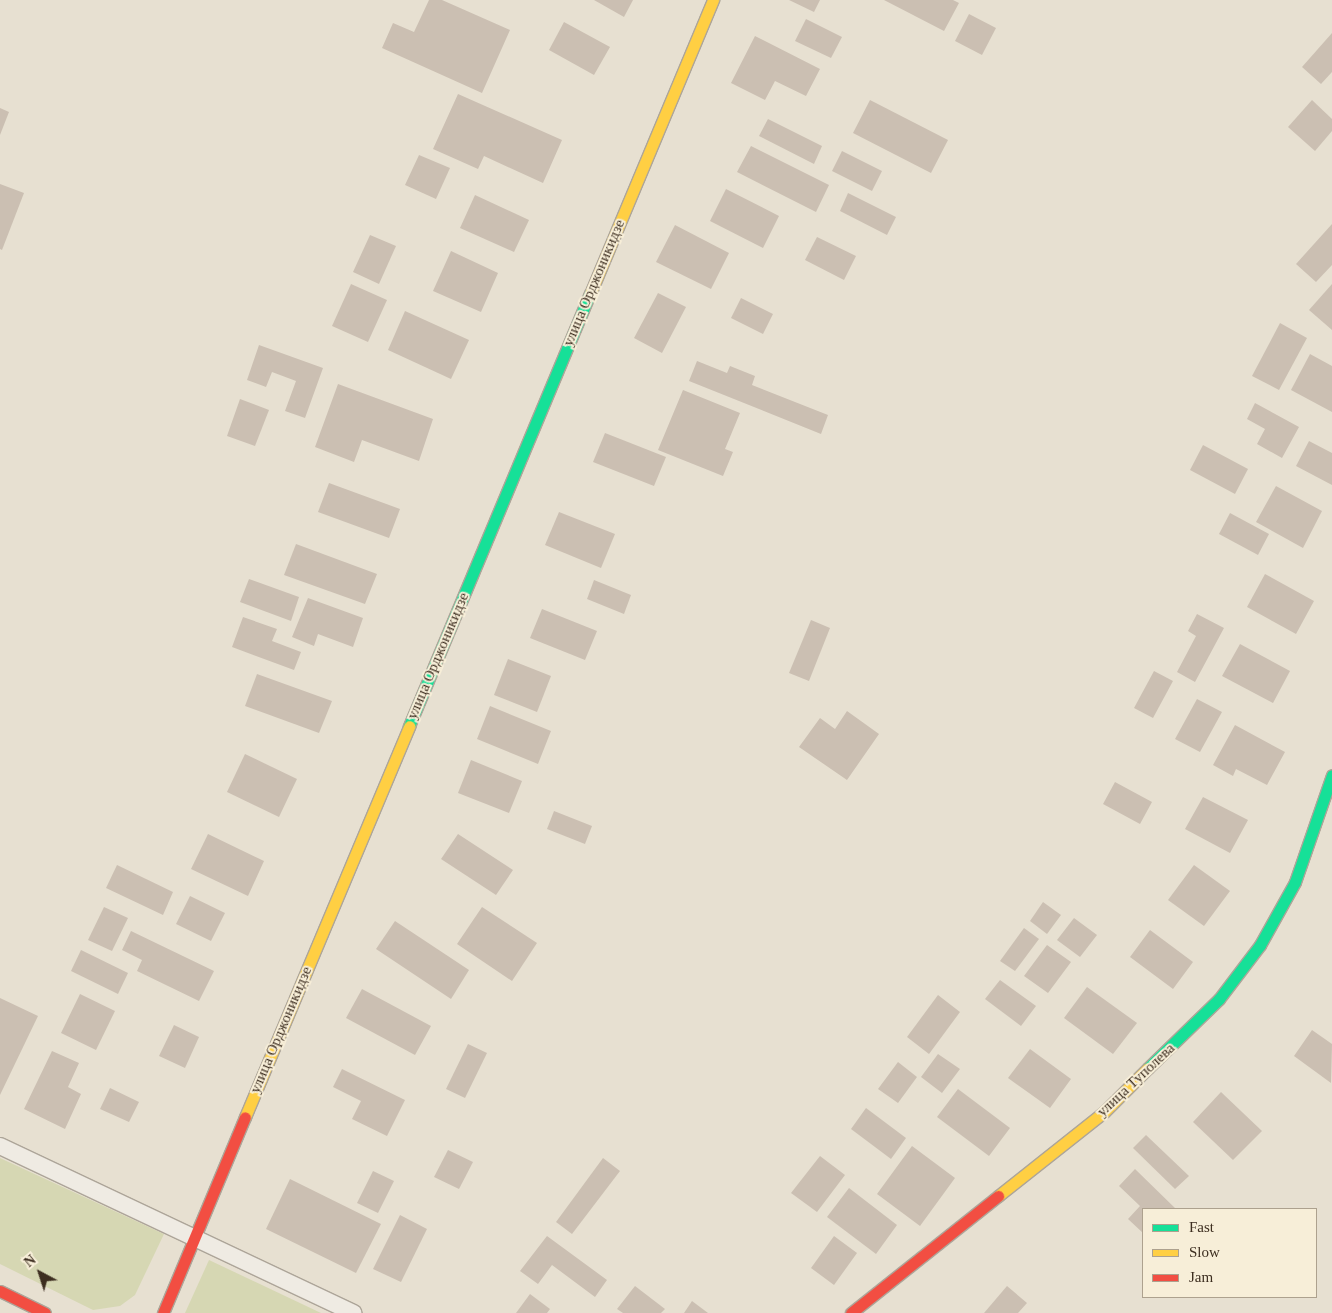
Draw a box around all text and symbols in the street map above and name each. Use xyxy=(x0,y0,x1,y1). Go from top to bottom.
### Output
street label: улица Орджоникидзе xyxy=(559,217,629,349)
street label: улица Орджоникидзе xyxy=(403,590,473,722)
street label: улица Орджоникидзе xyxy=(246,964,316,1096)
street label: улица Туполева xyxy=(1093,1039,1179,1121)
legend xyxy=(1142,1208,1317,1298)
text: Fast xyxy=(1189,1219,1214,1235)
text: Slow xyxy=(1189,1244,1220,1260)
north arrow xyxy=(15,1248,65,1298)
text: N xyxy=(21,1252,39,1270)
text: Jam xyxy=(1189,1269,1213,1285)

